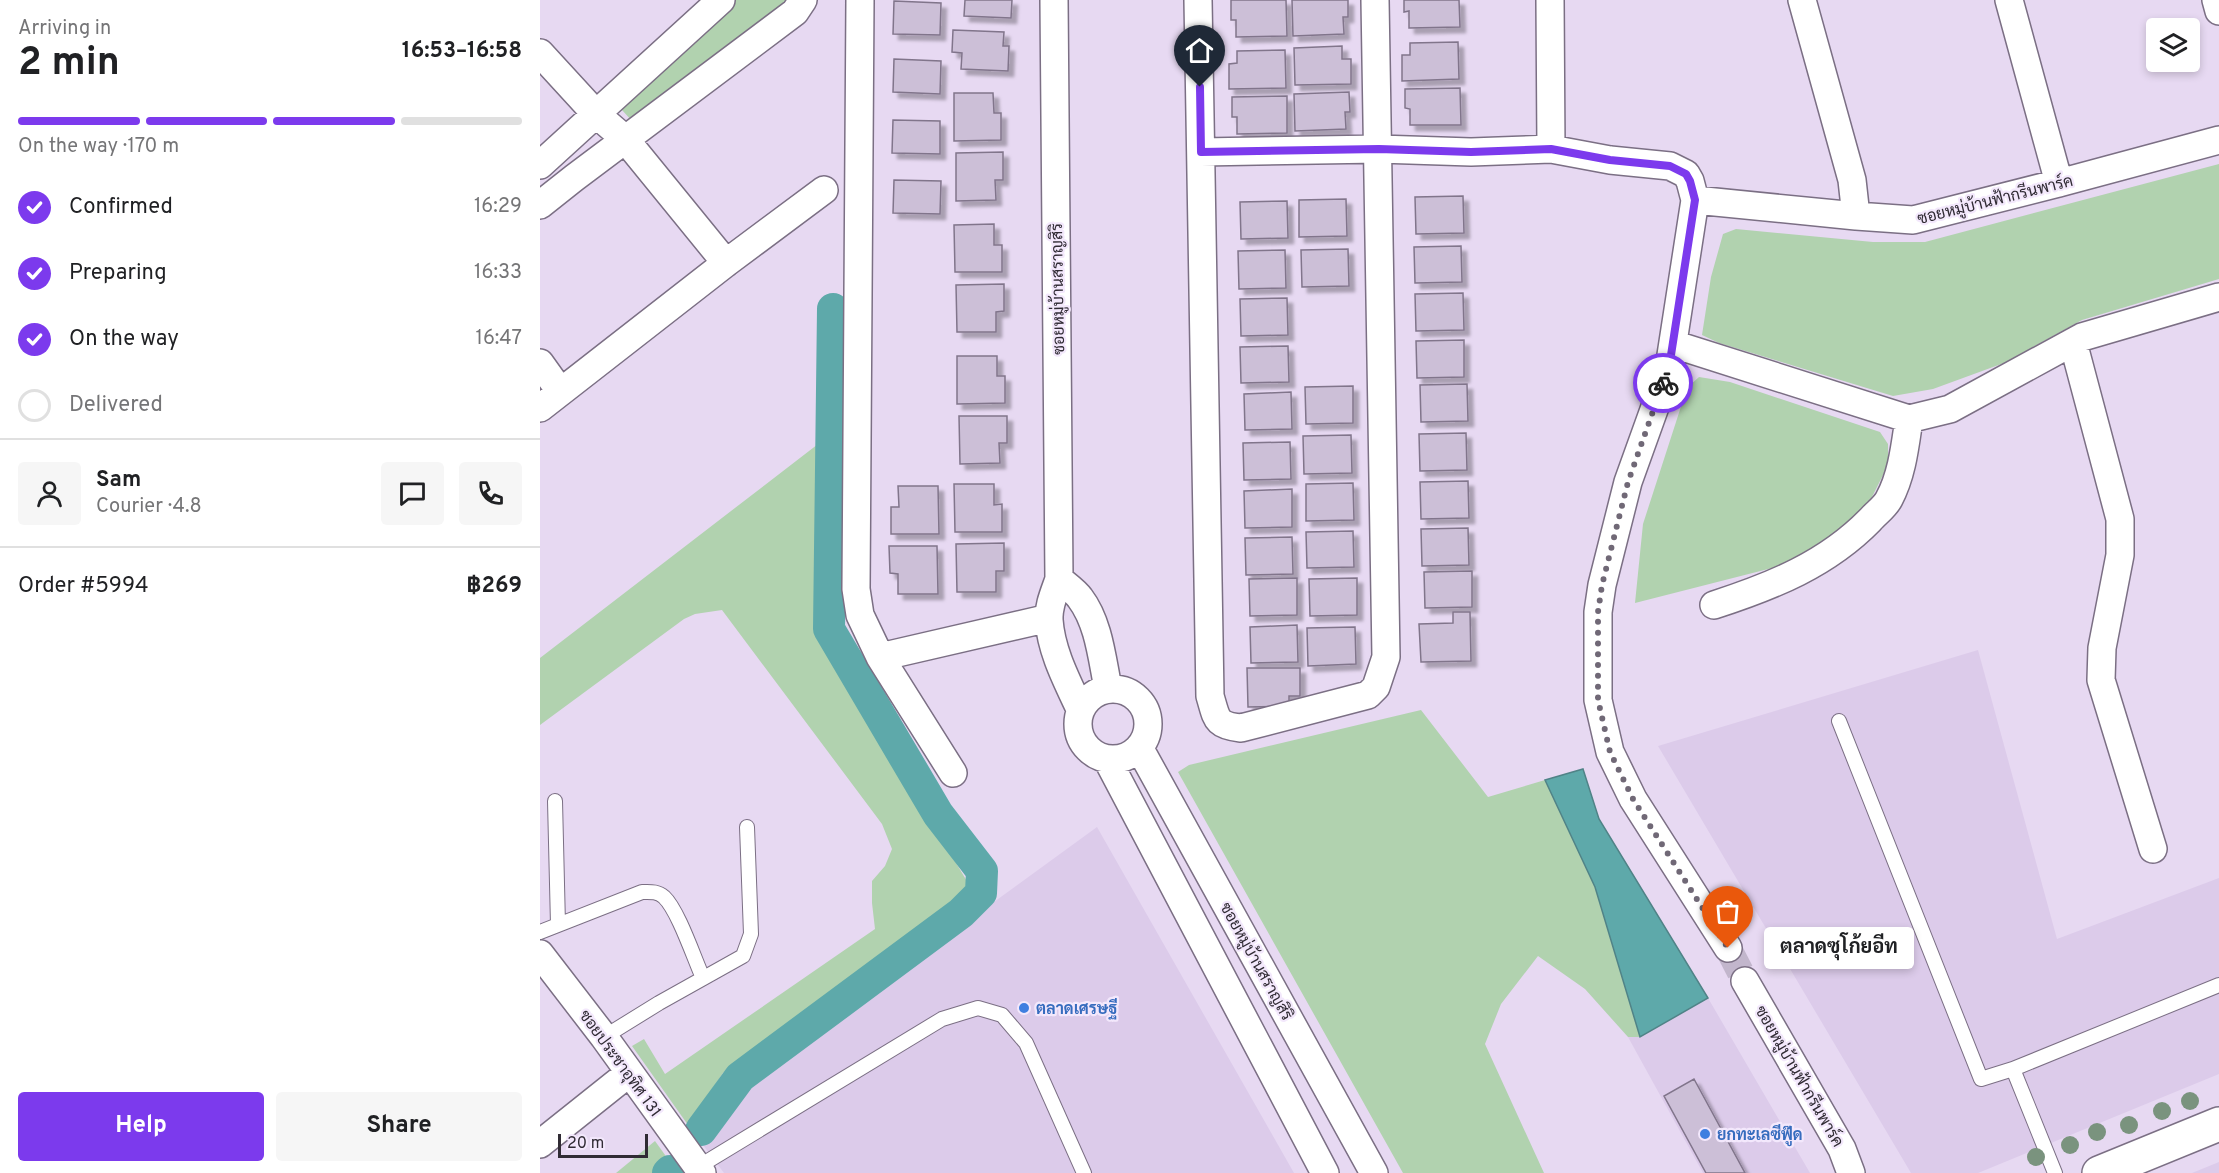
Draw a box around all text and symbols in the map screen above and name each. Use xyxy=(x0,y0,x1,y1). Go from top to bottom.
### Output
text: Arriving in xyxy=(18,16,111,42)
map controls xyxy=(2146,18,2200,72)
button: layers xyxy=(2146,18,2200,72)
pin xyxy=(1174,25,1225,87)
icon: home xyxy=(1183,34,1216,67)
text: 16:53–16:58 xyxy=(402,38,522,65)
text: 2 min xyxy=(18,40,120,89)
text: On the way · 170 m xyxy=(18,134,179,160)
street label: ซอยหมู่บ้านฟ้ากรีนพาร์ค xyxy=(1915,168,2075,230)
icon: check xyxy=(18,191,51,224)
text: Confirmed xyxy=(69,194,173,221)
text: 16:29 xyxy=(474,194,522,220)
street label: ซอยหมู่บ้านสราญสิริ xyxy=(1046,223,1070,355)
icon: check xyxy=(18,257,51,290)
text: Preparing xyxy=(69,260,167,287)
text: 16:33 xyxy=(474,260,522,286)
icon: check xyxy=(18,323,51,356)
text: On the way xyxy=(69,326,179,353)
text: 16:47 xyxy=(475,326,522,352)
courier xyxy=(1633,353,1693,413)
icon: bike xyxy=(1647,367,1680,400)
text: Delivered xyxy=(69,392,163,419)
button: person xyxy=(18,462,81,525)
button: chat xyxy=(381,462,444,525)
button: phone xyxy=(459,462,522,525)
text: Sam xyxy=(96,467,141,494)
text: Courier · 4.8 xyxy=(96,494,202,520)
text: Order #5994 xyxy=(18,573,149,600)
text: ฿269 xyxy=(466,573,522,600)
pin xyxy=(1702,886,1753,948)
icon: bag xyxy=(1711,895,1744,928)
street label: ซอยหมู่บ้านสราญสิริ xyxy=(1215,899,1298,1025)
callout: ตลาดซุโก้ยอีท xyxy=(1764,927,1914,969)
text: ตลาดซุโก้ยอีท xyxy=(1780,935,1898,961)
place label: ตลาดเศรษฐี xyxy=(1036,998,1118,1020)
marker: ตลาดเศรษฐี xyxy=(1017,1001,1031,1015)
street label: ซอยหมู่บ้านฟ้ากรีนพาร์ค xyxy=(1750,1001,1850,1151)
street label: ซอยประชาอุทิศ 131 xyxy=(574,1006,666,1122)
button: Help xyxy=(18,1092,264,1161)
button: Share xyxy=(276,1092,522,1161)
place label: ยกทะเลซีฟู๊ด xyxy=(1717,1124,1803,1147)
marker: ยกทะเลซีฟู๊ด xyxy=(1698,1127,1712,1141)
scale bar xyxy=(558,1131,648,1158)
text: 20 m xyxy=(567,1134,604,1154)

